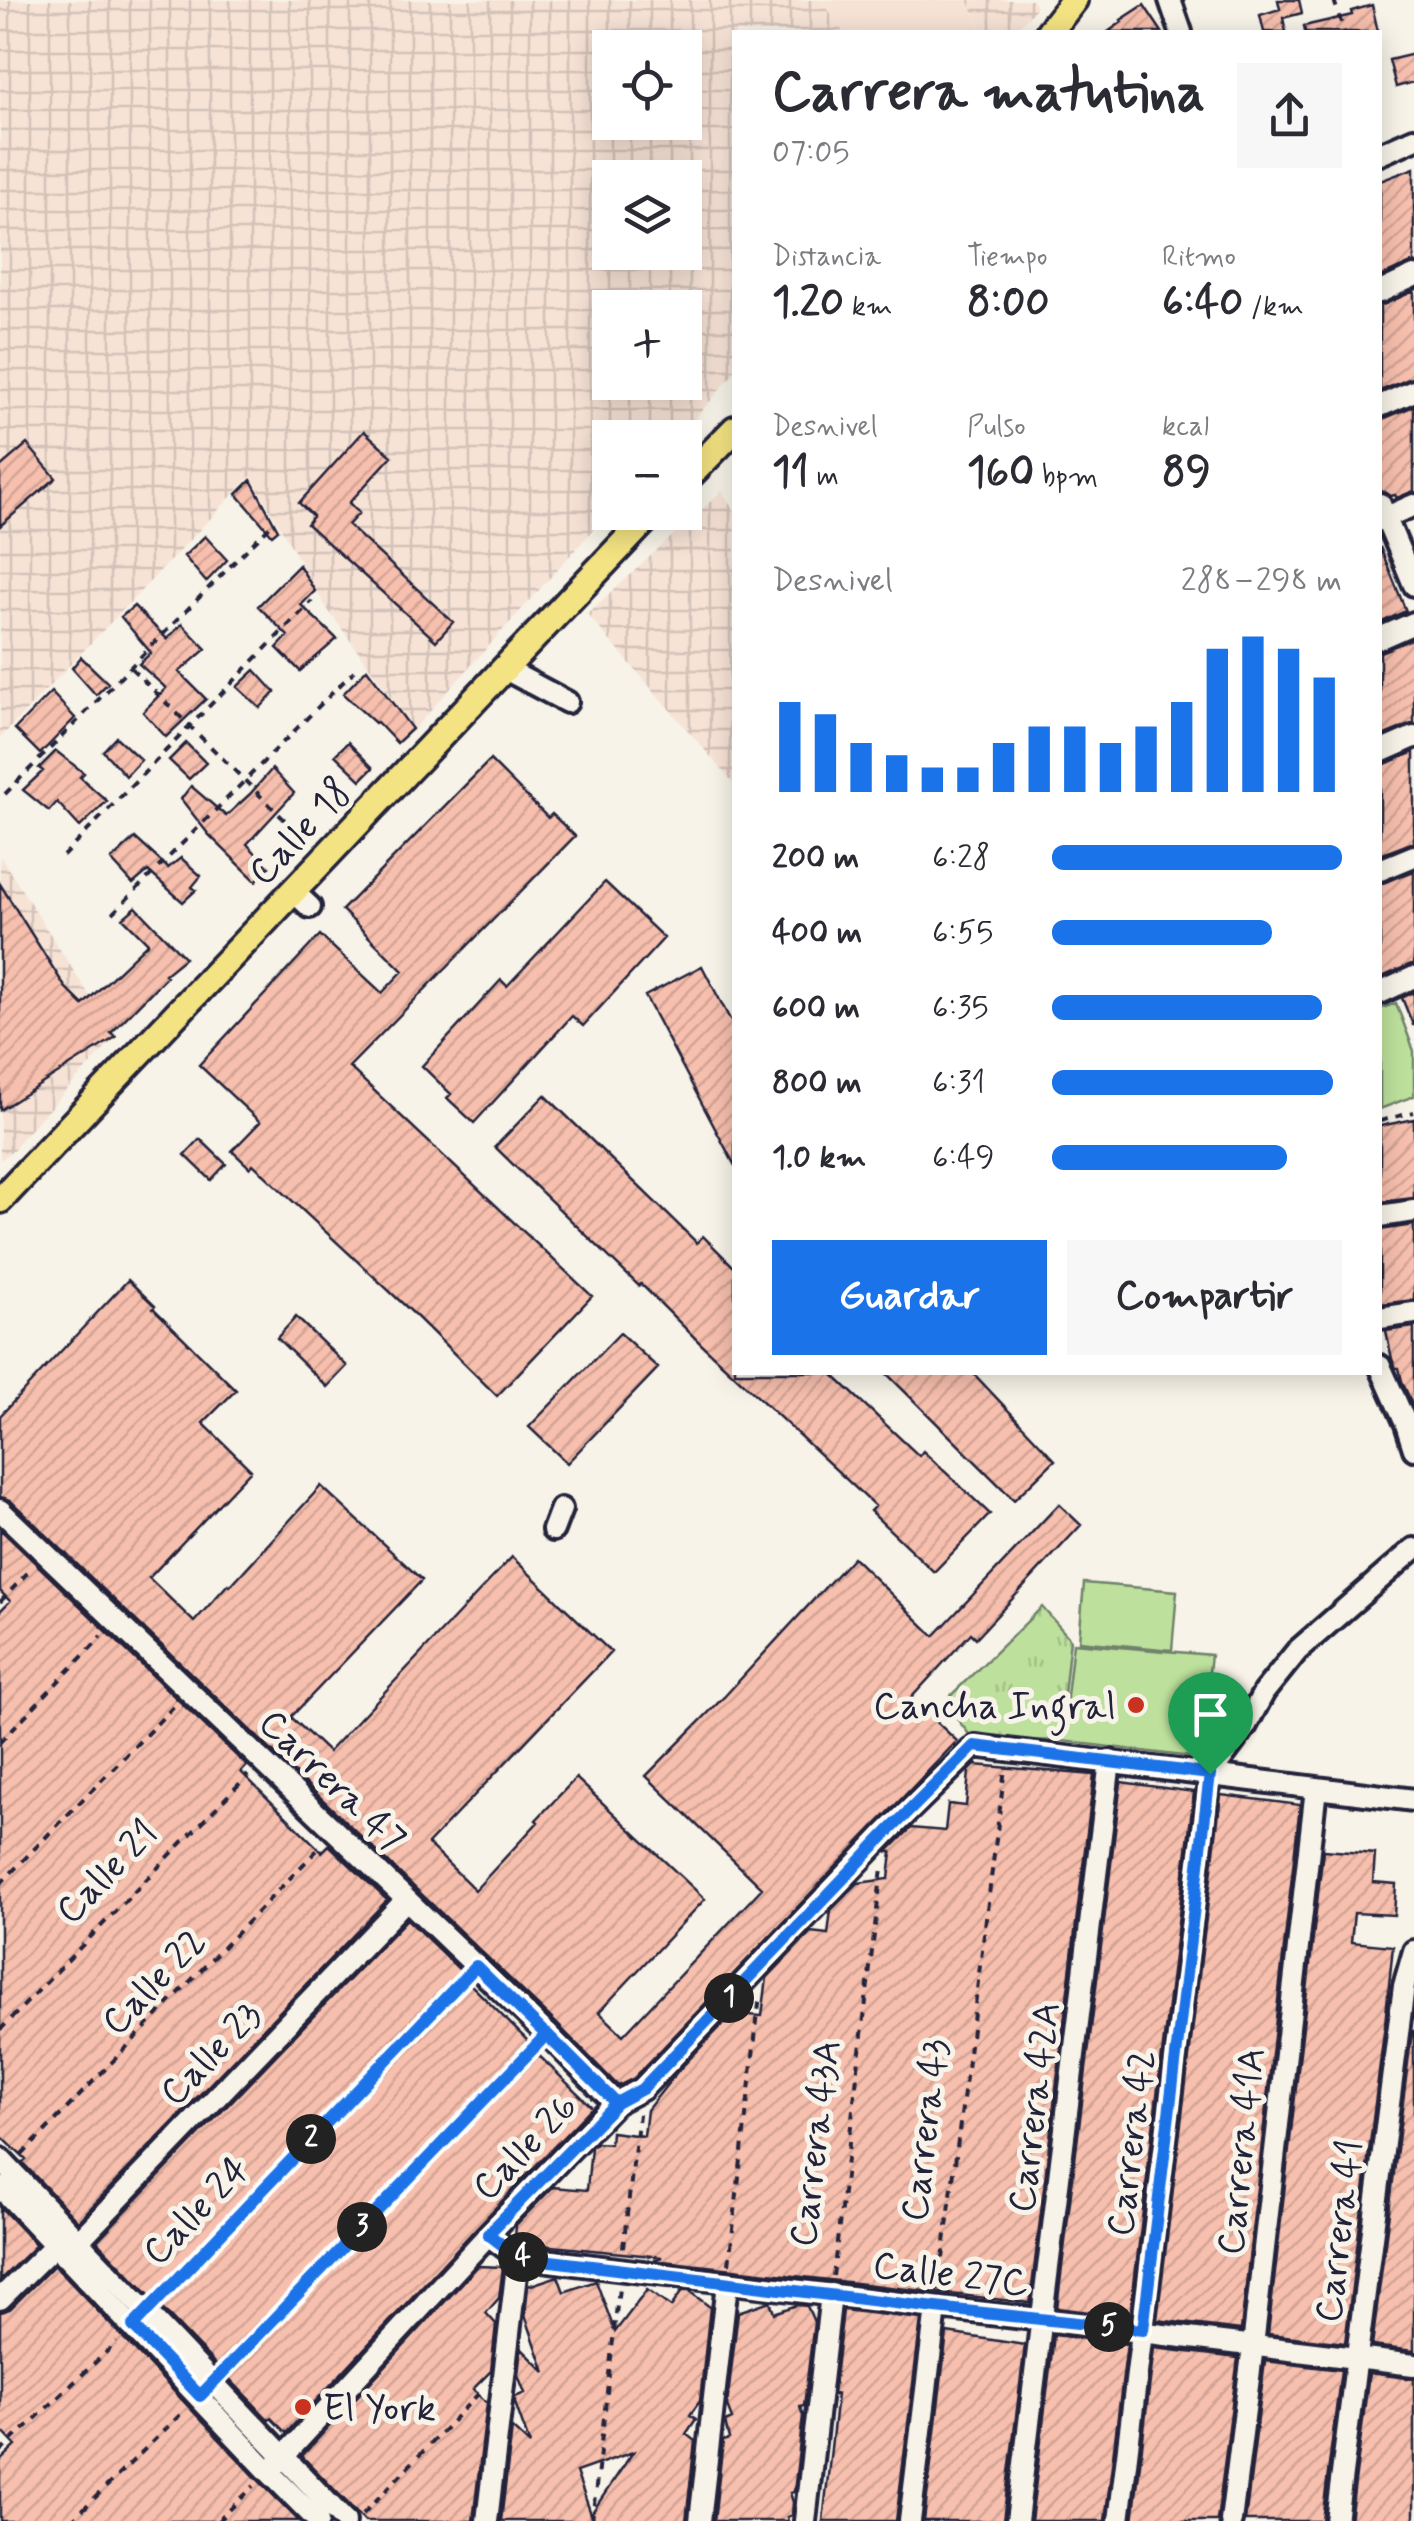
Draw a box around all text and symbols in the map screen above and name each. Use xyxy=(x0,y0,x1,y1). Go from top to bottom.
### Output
map controls xyxy=(592,30,702,530)
button: locate xyxy=(592,30,702,140)
text: Carrera matutina xyxy=(772,58,1205,130)
button: share xyxy=(1237,63,1342,168)
text: 07:05 xyxy=(772,132,849,174)
button: layers xyxy=(592,160,702,270)
text: Distancia xyxy=(772,239,881,276)
text: Tiempo xyxy=(967,239,1048,276)
text: Ritmo xyxy=(1162,239,1236,276)
text: 1.20 xyxy=(772,276,844,331)
text: 8:00 xyxy=(967,276,1049,331)
text: 6:40 xyxy=(1162,276,1243,331)
text: km xyxy=(844,289,893,326)
text: /km xyxy=(1243,289,1304,326)
button: + xyxy=(592,290,702,400)
text: Desnivel xyxy=(772,409,878,446)
text: Pulso xyxy=(967,409,1026,446)
text: kcal xyxy=(1162,409,1209,446)
button: − xyxy=(592,420,702,530)
text: 11 xyxy=(772,446,809,501)
text: 160 xyxy=(967,446,1034,501)
text: 89 xyxy=(1162,446,1211,501)
text: m xyxy=(809,459,839,496)
text: bpm xyxy=(1034,459,1098,496)
text: Desnivel xyxy=(772,560,893,602)
text: 288–298 m xyxy=(1181,560,1342,602)
street label: Calle 18 xyxy=(239,769,363,897)
text: 200 m xyxy=(772,837,859,879)
text: 6:28 xyxy=(932,837,990,879)
text: 400 m xyxy=(772,912,862,954)
text: 6:55 xyxy=(932,912,993,954)
text: 600 m xyxy=(772,987,860,1029)
text: 6:35 xyxy=(932,987,988,1029)
text: 800 m xyxy=(772,1062,862,1104)
text: 6:31 xyxy=(932,1062,985,1104)
text: 1.0 km xyxy=(772,1137,866,1179)
text: 6:49 xyxy=(932,1137,995,1179)
button: Guardar xyxy=(772,1240,1047,1355)
button: Compartir xyxy=(1067,1240,1342,1355)
pin xyxy=(1168,1672,1253,1775)
place label: Cancha Ingral xyxy=(873,1683,1116,1736)
icon: arrive xyxy=(1183,1687,1238,1742)
marker: Cancha Ingral xyxy=(1125,1694,1147,1716)
street label: Carrera 47 xyxy=(247,1699,415,1864)
street label: Calle 21 xyxy=(46,1810,170,1935)
street label: Calle 22 xyxy=(92,1919,218,2047)
pin: 1 xyxy=(704,1973,754,2023)
text: 1 xyxy=(723,1979,735,2016)
street label: Calle 23 xyxy=(150,1992,273,2117)
street label: Carrera 42A xyxy=(998,1999,1073,2216)
street label: Carrera 43 xyxy=(891,2036,962,2224)
street label: Carrera 43A xyxy=(779,2037,853,2250)
street label: Carrera 41A xyxy=(1207,2045,1278,2257)
street label: Carrera 42 xyxy=(1097,2047,1168,2239)
street label: Calle 26 xyxy=(462,2083,589,2212)
pin: 2 xyxy=(286,2114,336,2164)
text: 2 xyxy=(304,2120,318,2157)
street label: Carrera 41 xyxy=(1305,2137,1376,2325)
street label: Calle 24 xyxy=(133,2147,261,2277)
pin: 3 xyxy=(337,2202,387,2252)
text: 3 xyxy=(356,2208,368,2245)
pin: 4 xyxy=(498,2232,548,2282)
text: 4 xyxy=(515,2238,531,2275)
street label: Calle 27C xyxy=(870,2242,1031,2309)
pin: 5 xyxy=(1084,2302,1134,2352)
text: 5 xyxy=(1101,2308,1117,2345)
place label: El York xyxy=(323,2385,436,2434)
marker: El York xyxy=(292,2396,314,2418)

